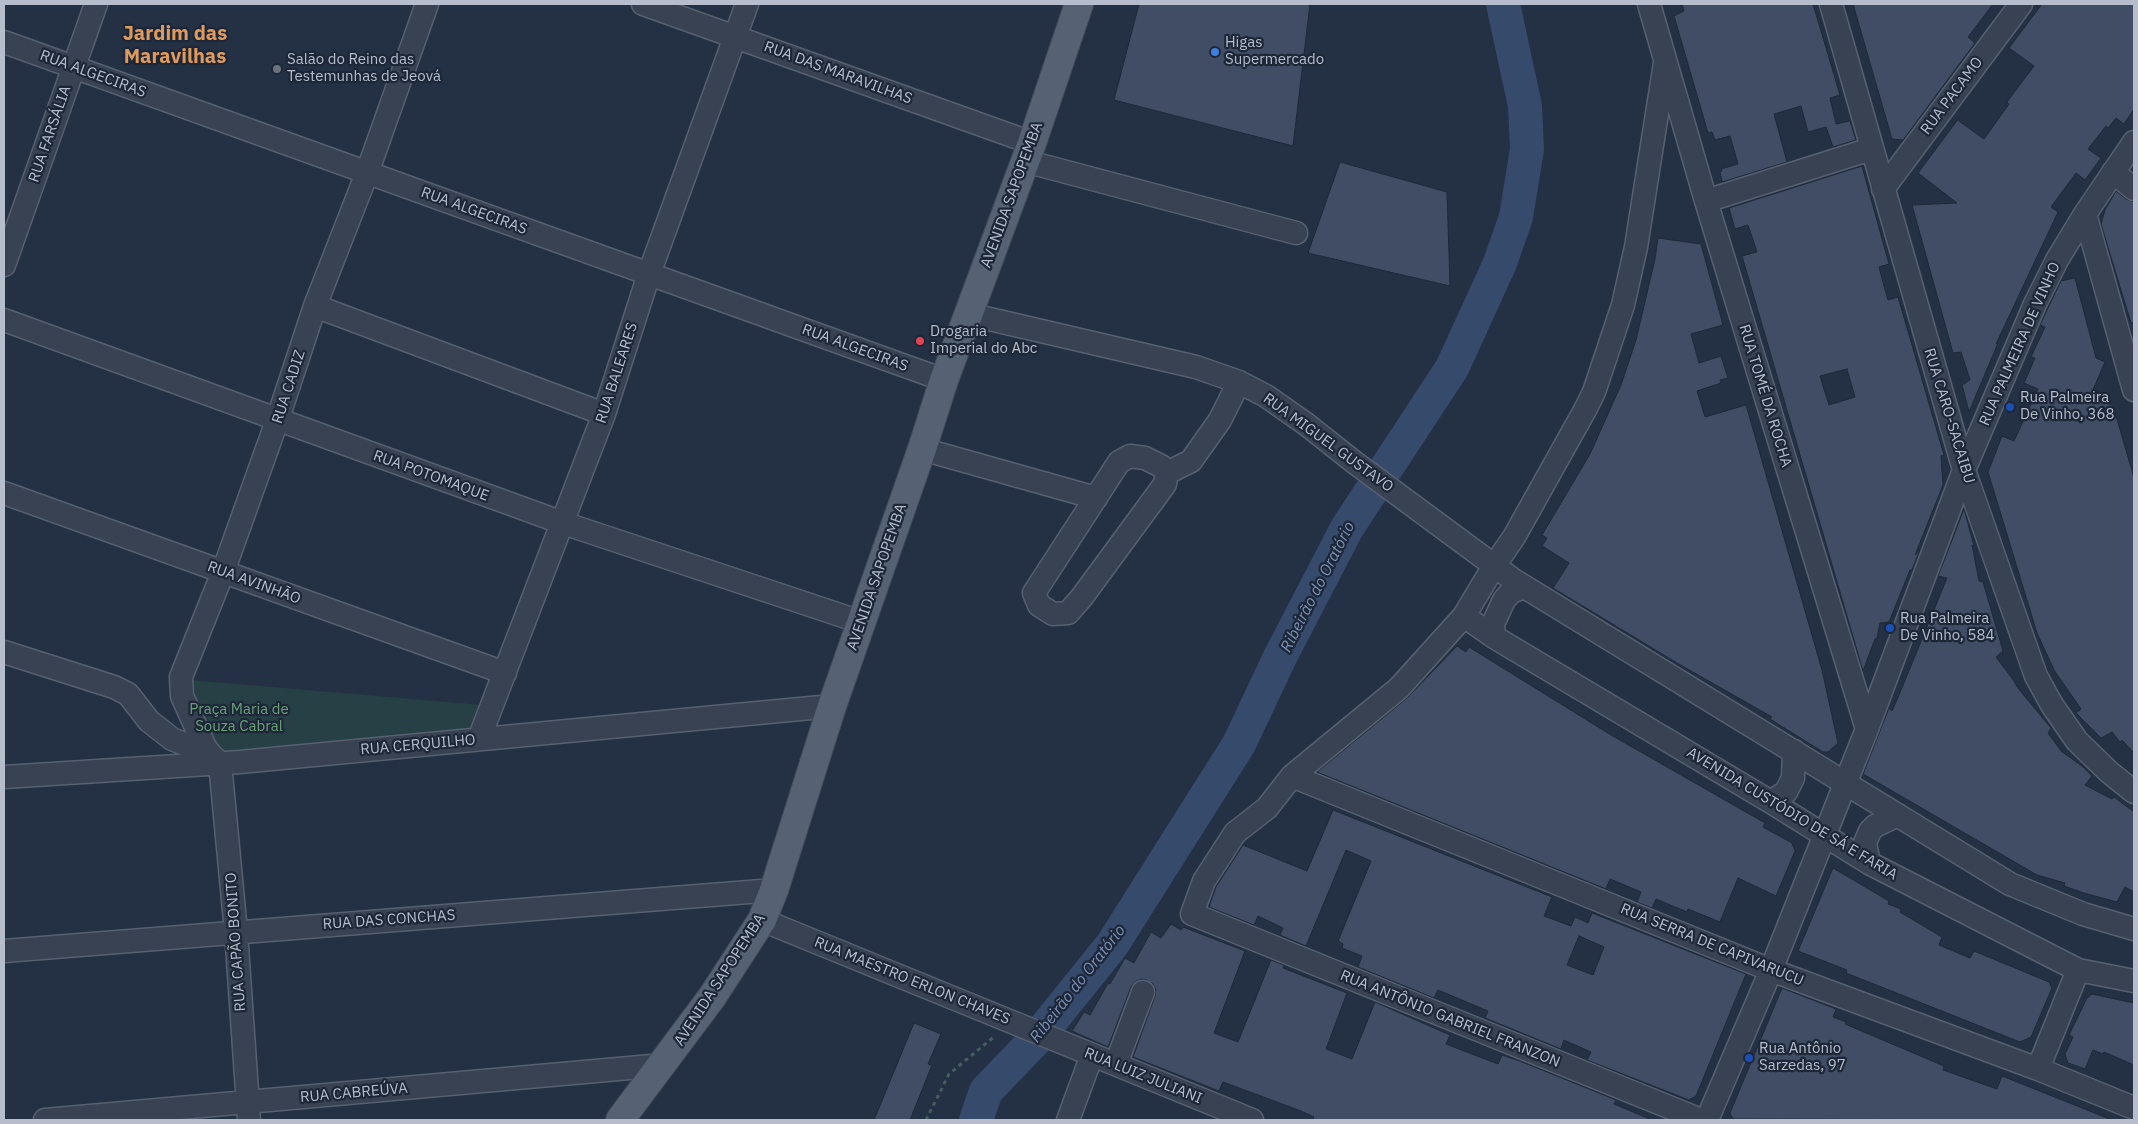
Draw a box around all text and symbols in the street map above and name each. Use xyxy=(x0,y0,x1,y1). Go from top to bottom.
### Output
district label: Jardim das Maravilhas xyxy=(123,22,227,69)
place label: Higas Supermercado xyxy=(1225,34,1324,69)
street label: RUA DAS MARAVILHAS xyxy=(761,38,915,108)
street label: RUA ALGECIRAS xyxy=(37,46,149,102)
marker: Higas Supermercado xyxy=(1209,46,1221,58)
place label: Salão do Reino das Testemunhas de Jeová xyxy=(287,51,441,86)
street label: RUA PACAMO xyxy=(1917,54,1987,138)
marker: Salão do Reino das Testemunhas de Jeová xyxy=(271,63,283,75)
street label: RUA FARSÁLIA xyxy=(25,83,75,185)
street label: AVENIDA SAPOPEMBA xyxy=(977,120,1047,270)
street label: RUA ALGECIRAS xyxy=(418,183,530,239)
street label: RUA PALMEIRA DE VINHO xyxy=(1976,259,2064,429)
street label: RUA BALEARES xyxy=(592,320,642,426)
street label: RUA ALGECIRAS xyxy=(799,320,911,376)
street label: RUA TOMÉ DA ROCHA xyxy=(1735,322,1795,470)
place label: Drogaria Imperial do Abc xyxy=(930,323,1037,358)
marker: Drogaria Imperial do Abc xyxy=(914,335,926,347)
street label: RUA CARO-SACAIBU xyxy=(1920,346,1978,486)
street label: RUA CADIZ xyxy=(269,348,309,426)
place label: Rua Palmeira De Vinho, 368 xyxy=(2020,389,2114,424)
street label: RUA MIGUEL GUSTAVO xyxy=(1259,390,1397,496)
marker: Rua Palmeira De Vinho, 368 xyxy=(2004,401,2016,413)
street label: RUA POTOMAQUE xyxy=(371,447,491,505)
street label: AVENIDA SAPOPEMBA xyxy=(843,501,911,653)
water label: Ribeirão do Oratório xyxy=(1277,519,1359,655)
street label: RUA AVINHÃO xyxy=(205,558,303,608)
place label: Rua Palmeira De Vinho, 584 xyxy=(1900,610,1994,645)
marker: Rua Palmeira De Vinho, 584 xyxy=(1884,622,1896,634)
park label: Praça Maria de Souza Cabral xyxy=(189,701,289,736)
street label: RUA CERQUILHO xyxy=(360,731,476,759)
street label: AVENIDA CUSTÓDIO DE SÁ E FARIA xyxy=(1683,744,1901,884)
street label: RUA CAPÃO BONITO xyxy=(222,872,250,1012)
street label: RUA SERRA DE CAPIVARUCU xyxy=(1618,900,1806,990)
street label: RUA DAS CONCHAS xyxy=(322,906,456,934)
street label: AVENIDA SAPOPEMBA xyxy=(671,911,769,1049)
water label: Ribeirão do Oratório xyxy=(1026,921,1130,1047)
street label: RUA MAESTRO ERLON CHAVES xyxy=(812,933,1012,1029)
street label: RUA ANTÔNIO GABRIEL FRANZON xyxy=(1337,967,1563,1071)
place label: Rua Antônio Sarzedas, 97 xyxy=(1759,1040,1846,1075)
street label: RUA LUIZ JULIANI xyxy=(1081,1044,1205,1108)
marker: Rua Antônio Sarzedas, 97 xyxy=(1743,1052,1755,1064)
street label: RUA CABREÚVA xyxy=(299,1079,409,1107)

